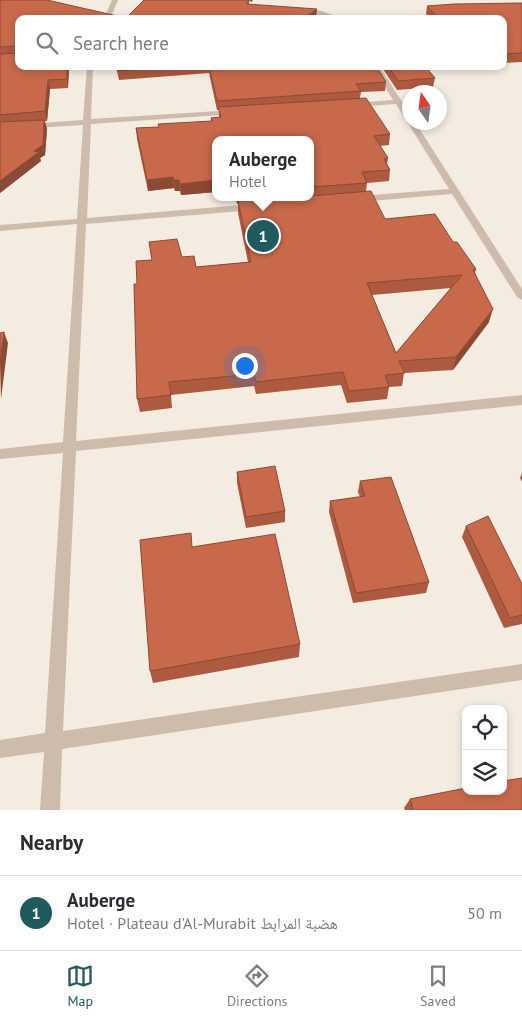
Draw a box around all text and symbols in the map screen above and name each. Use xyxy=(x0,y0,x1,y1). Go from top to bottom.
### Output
search box xyxy=(15,15,507,70)
icon: search xyxy=(33,29,61,57)
text: Search here xyxy=(73,31,169,55)
north arrow xyxy=(402,85,447,130)
popup xyxy=(212,136,314,201)
text: Auberge xyxy=(229,147,297,171)
text: Hotel xyxy=(229,171,266,191)
pin: 1 xyxy=(247,217,279,255)
your location xyxy=(232,353,258,379)
map controls xyxy=(462,705,507,795)
button: locate xyxy=(462,705,507,750)
button: layers xyxy=(462,750,507,795)
text: Nearby xyxy=(20,829,83,856)
text: Auberge xyxy=(67,888,135,912)
text: 1 xyxy=(31,903,41,923)
text: 50 m xyxy=(467,903,502,923)
text: Hotel · Plateau d'Al-Murabit هضبة المرابط xyxy=(67,913,338,933)
tab: Map xyxy=(66,962,94,1010)
tab: Directions xyxy=(227,962,287,1010)
tab: Saved xyxy=(420,962,456,1010)

